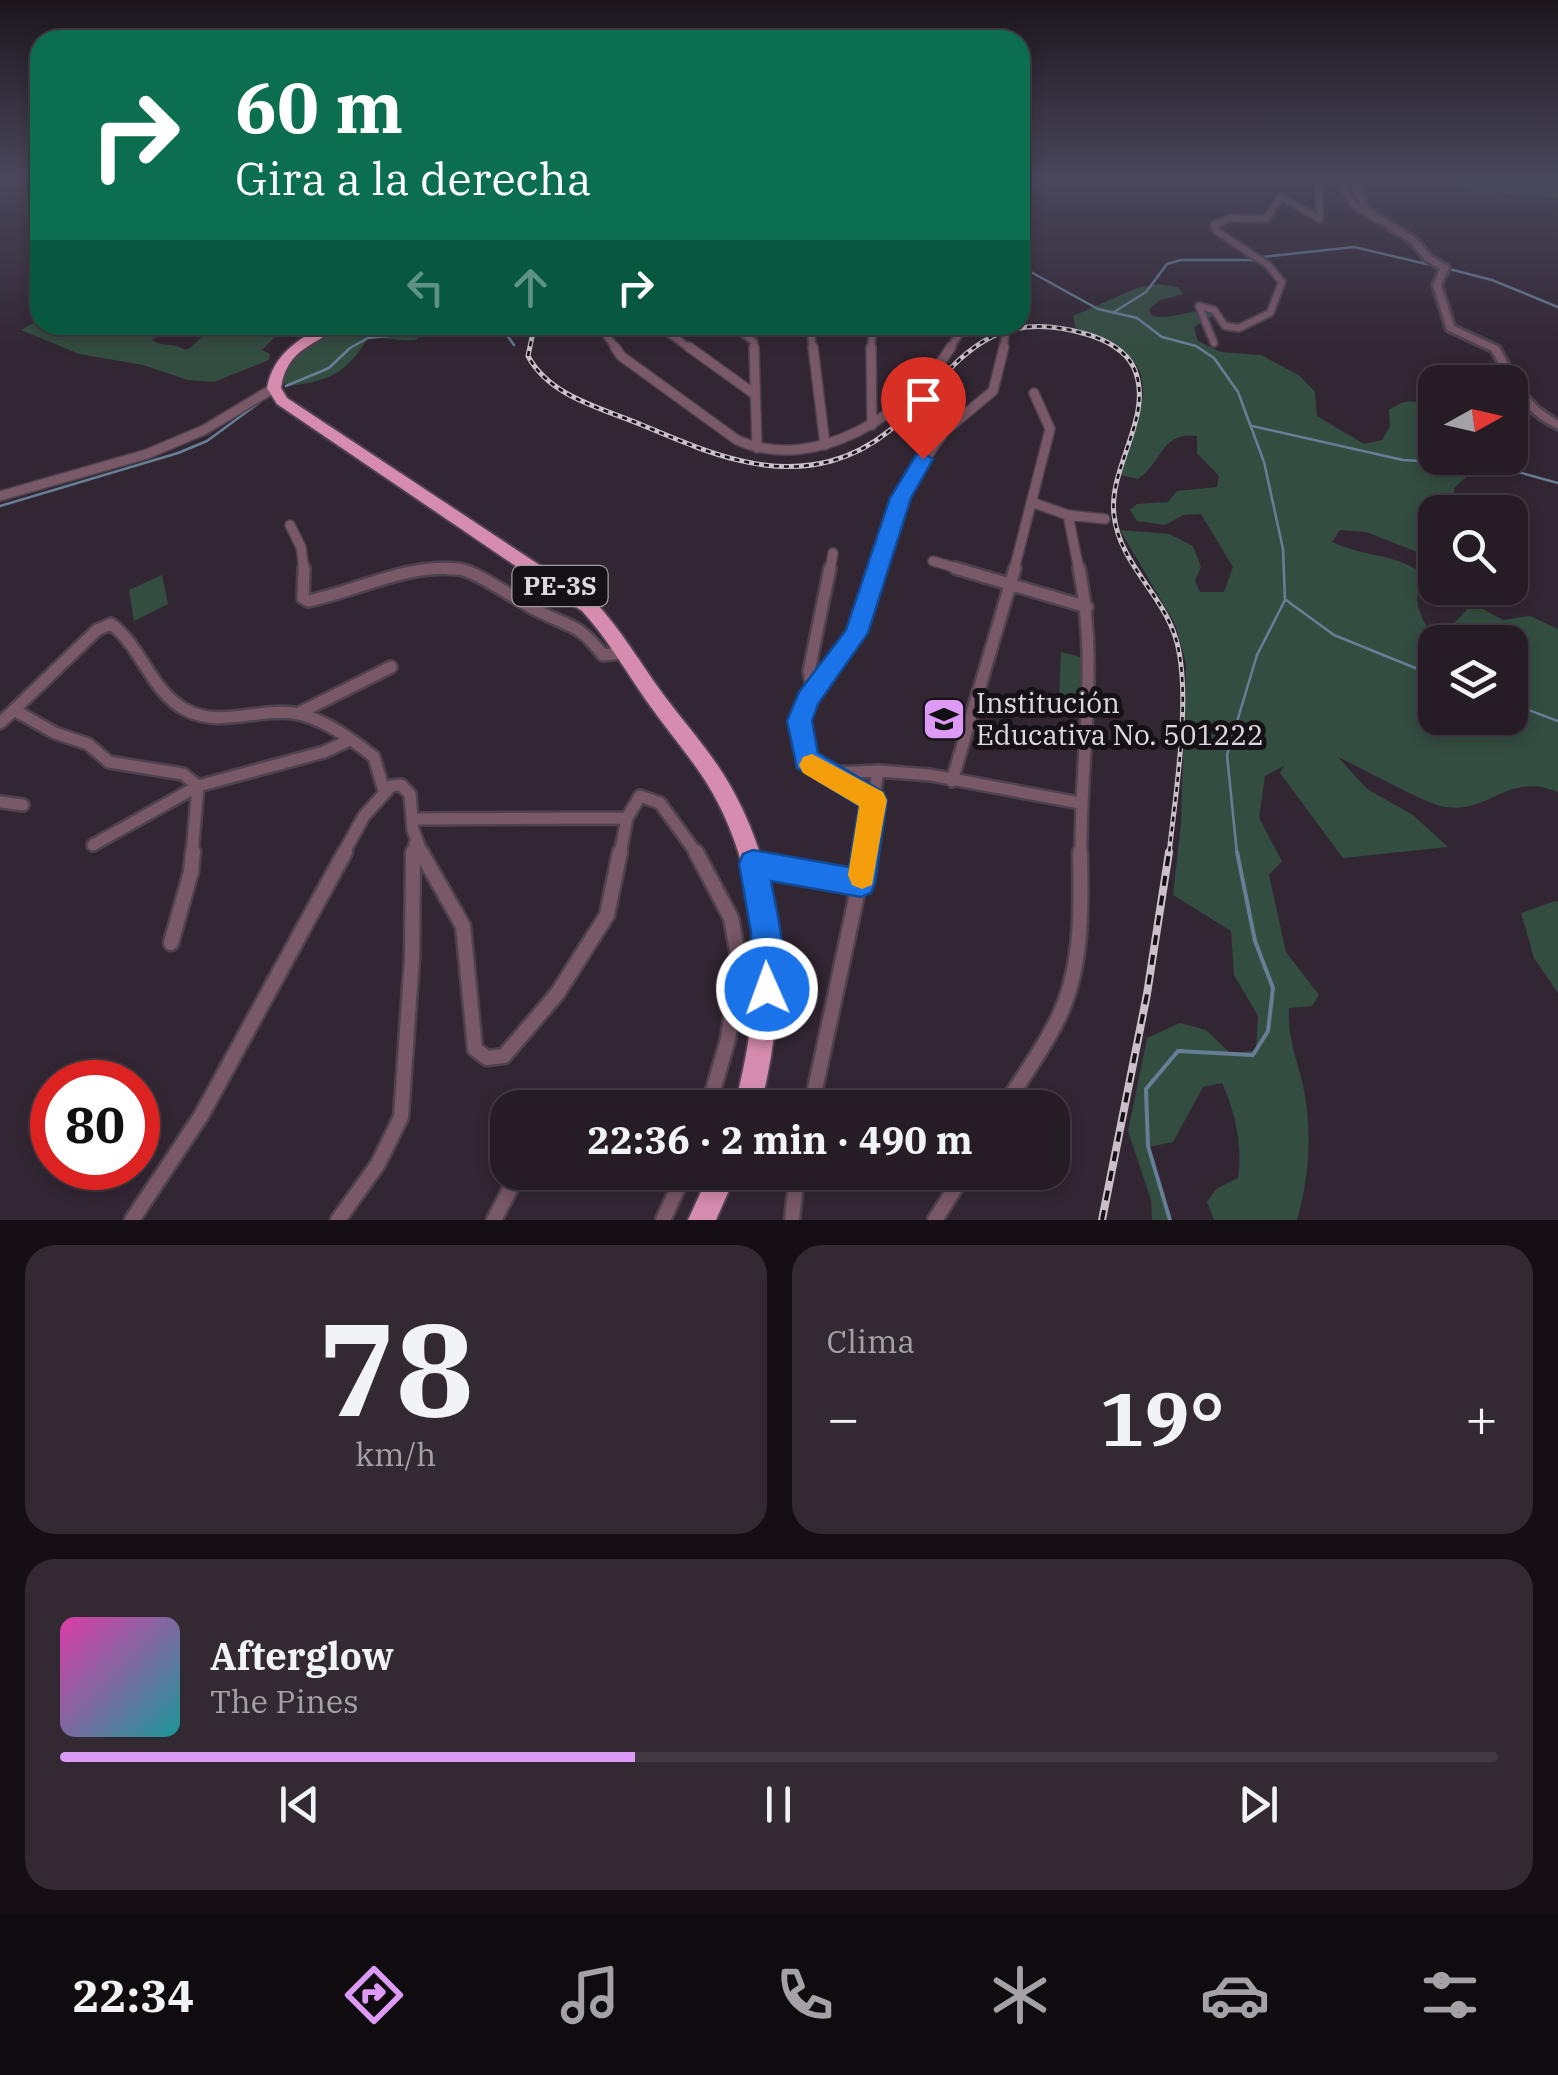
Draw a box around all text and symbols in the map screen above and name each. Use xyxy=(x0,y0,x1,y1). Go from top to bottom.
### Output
text: 60 m xyxy=(235,61,403,152)
icon: right xyxy=(70,70,200,200)
text: Gira a la derecha xyxy=(235,149,592,207)
icon: left xyxy=(398,260,453,315)
icon: ahead xyxy=(503,260,558,315)
icon: right xyxy=(608,260,663,315)
pin xyxy=(881,357,966,460)
north arrow xyxy=(1418,365,1528,475)
map controls xyxy=(1418,365,1528,735)
icon: arrive xyxy=(896,372,951,427)
button: search xyxy=(1418,495,1528,605)
road number: PE-3S xyxy=(512,566,608,606)
button: layers xyxy=(1418,625,1528,735)
place label: Institución Educativa No. 501222 xyxy=(976,684,1264,753)
school or university icon: Institución Educativa No. 501222 xyxy=(921,696,967,742)
position arrow xyxy=(715,937,819,1041)
speed limit sign: 80 xyxy=(30,1060,160,1190)
text: 22:36 · 2 min · 490 m xyxy=(587,1115,973,1164)
text: 78 xyxy=(318,1283,474,1452)
text: Clima xyxy=(827,1320,915,1362)
text: 19° xyxy=(1100,1369,1225,1467)
text: − xyxy=(827,1382,860,1453)
text: + xyxy=(1465,1382,1498,1453)
text: km/h xyxy=(355,1433,436,1475)
text: Afterglow xyxy=(210,1631,394,1680)
text: The Pines xyxy=(210,1680,359,1722)
icon: previous xyxy=(272,1777,327,1832)
icon: pause xyxy=(751,1777,806,1832)
icon: next xyxy=(1231,1777,1286,1832)
icon: directions xyxy=(339,1960,409,2030)
icon: music xyxy=(555,1960,625,2030)
icon: phone xyxy=(770,1960,840,2030)
icon: climate xyxy=(985,1960,1055,2030)
icon: car xyxy=(1200,1960,1270,2030)
icon: filters xyxy=(1415,1960,1485,2030)
text: 22:34 xyxy=(73,1966,194,2024)

